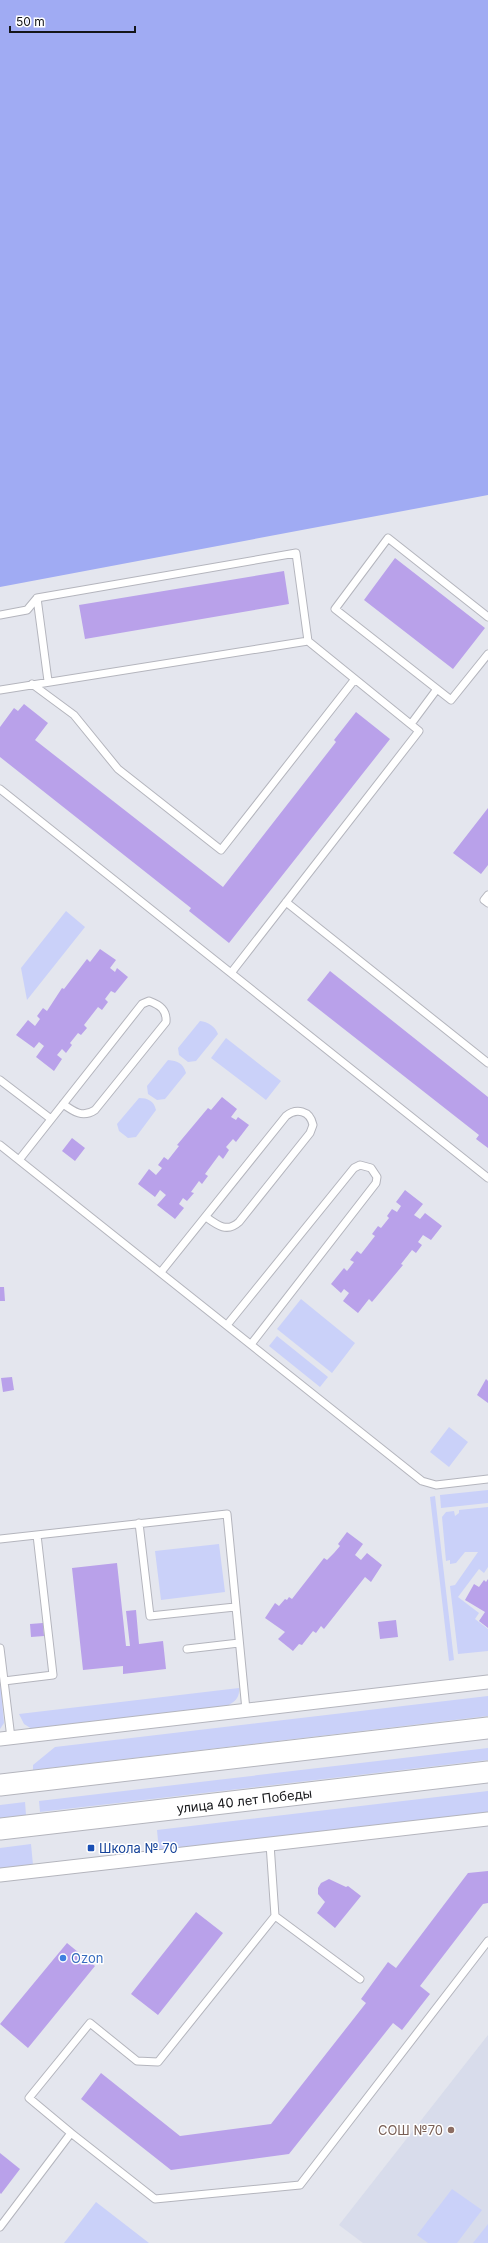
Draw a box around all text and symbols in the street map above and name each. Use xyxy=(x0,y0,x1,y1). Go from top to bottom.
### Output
scale bar xyxy=(10,8,135,34)
text: 50 m xyxy=(16,14,45,29)
street label: улица 40 лет Победы xyxy=(176,1785,313,1816)
place label: Школа № 70 xyxy=(99,1840,178,1856)
marker: Школа № 70 xyxy=(86,1843,96,1853)
place label: Ozon xyxy=(71,1950,103,1966)
marker: Ozon xyxy=(58,1953,68,1963)
place label: СОШ №70 xyxy=(378,2122,443,2138)
marker: СОШ №70 xyxy=(446,2125,456,2135)

